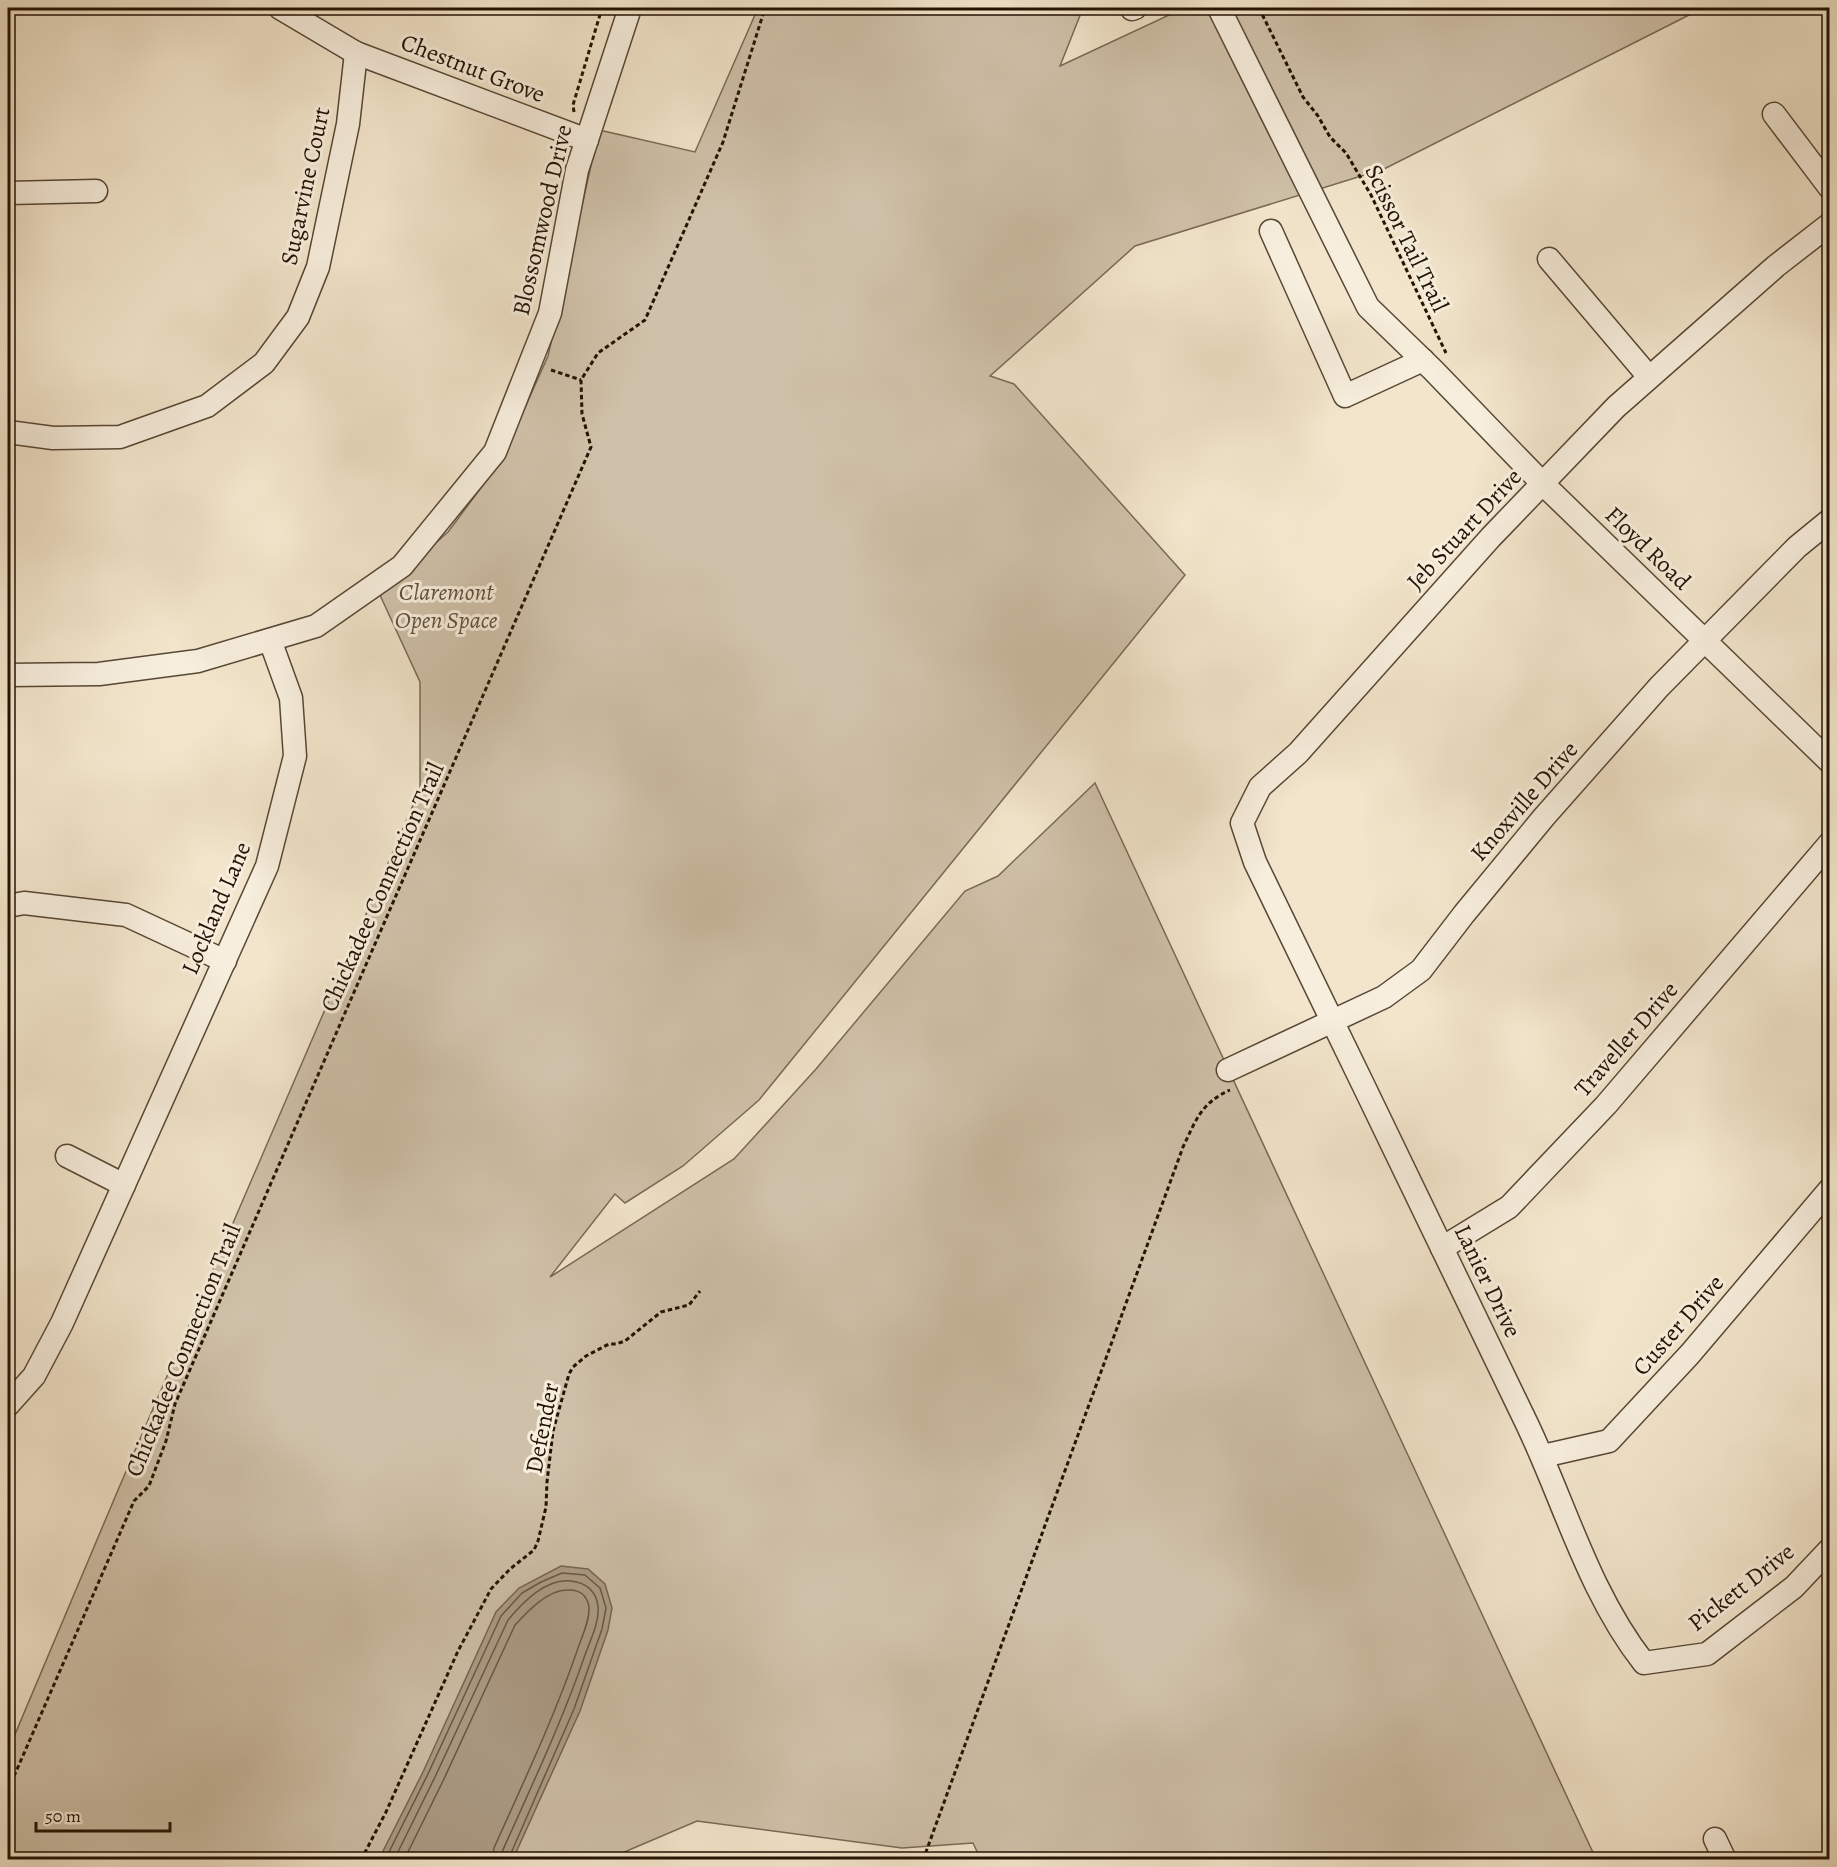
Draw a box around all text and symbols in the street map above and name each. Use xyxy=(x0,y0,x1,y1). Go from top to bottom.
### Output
street label: Chestnut Grove xyxy=(396,26,550,110)
street label: Sugarvine Court xyxy=(273,104,337,268)
street label: Blossomwood Drive xyxy=(504,121,580,319)
street label: Scissor Tail Trail xyxy=(1358,159,1457,317)
street label: Jeb Stuart Drive xyxy=(1399,461,1529,597)
street label: Floyd Road xyxy=(1598,499,1698,597)
park label: Claremont Open Space xyxy=(395,576,498,636)
street label: Knoxville Drive xyxy=(1463,734,1585,868)
street label: Chickadee Connection Trail xyxy=(312,757,452,1017)
street label: Lockland Lane xyxy=(174,837,258,979)
street label: Traveller Drive xyxy=(1567,974,1685,1104)
street label: Chickadee Connection Trail xyxy=(118,1219,248,1481)
street label: Lanier Drive xyxy=(1447,1219,1529,1343)
street label: Custer Drive xyxy=(1625,1268,1731,1382)
street label: Defender xyxy=(518,1380,566,1476)
street label: Pickett Drive xyxy=(1681,1535,1801,1639)
scale bar xyxy=(36,1795,170,1833)
text: 50 m xyxy=(45,1804,81,1828)

